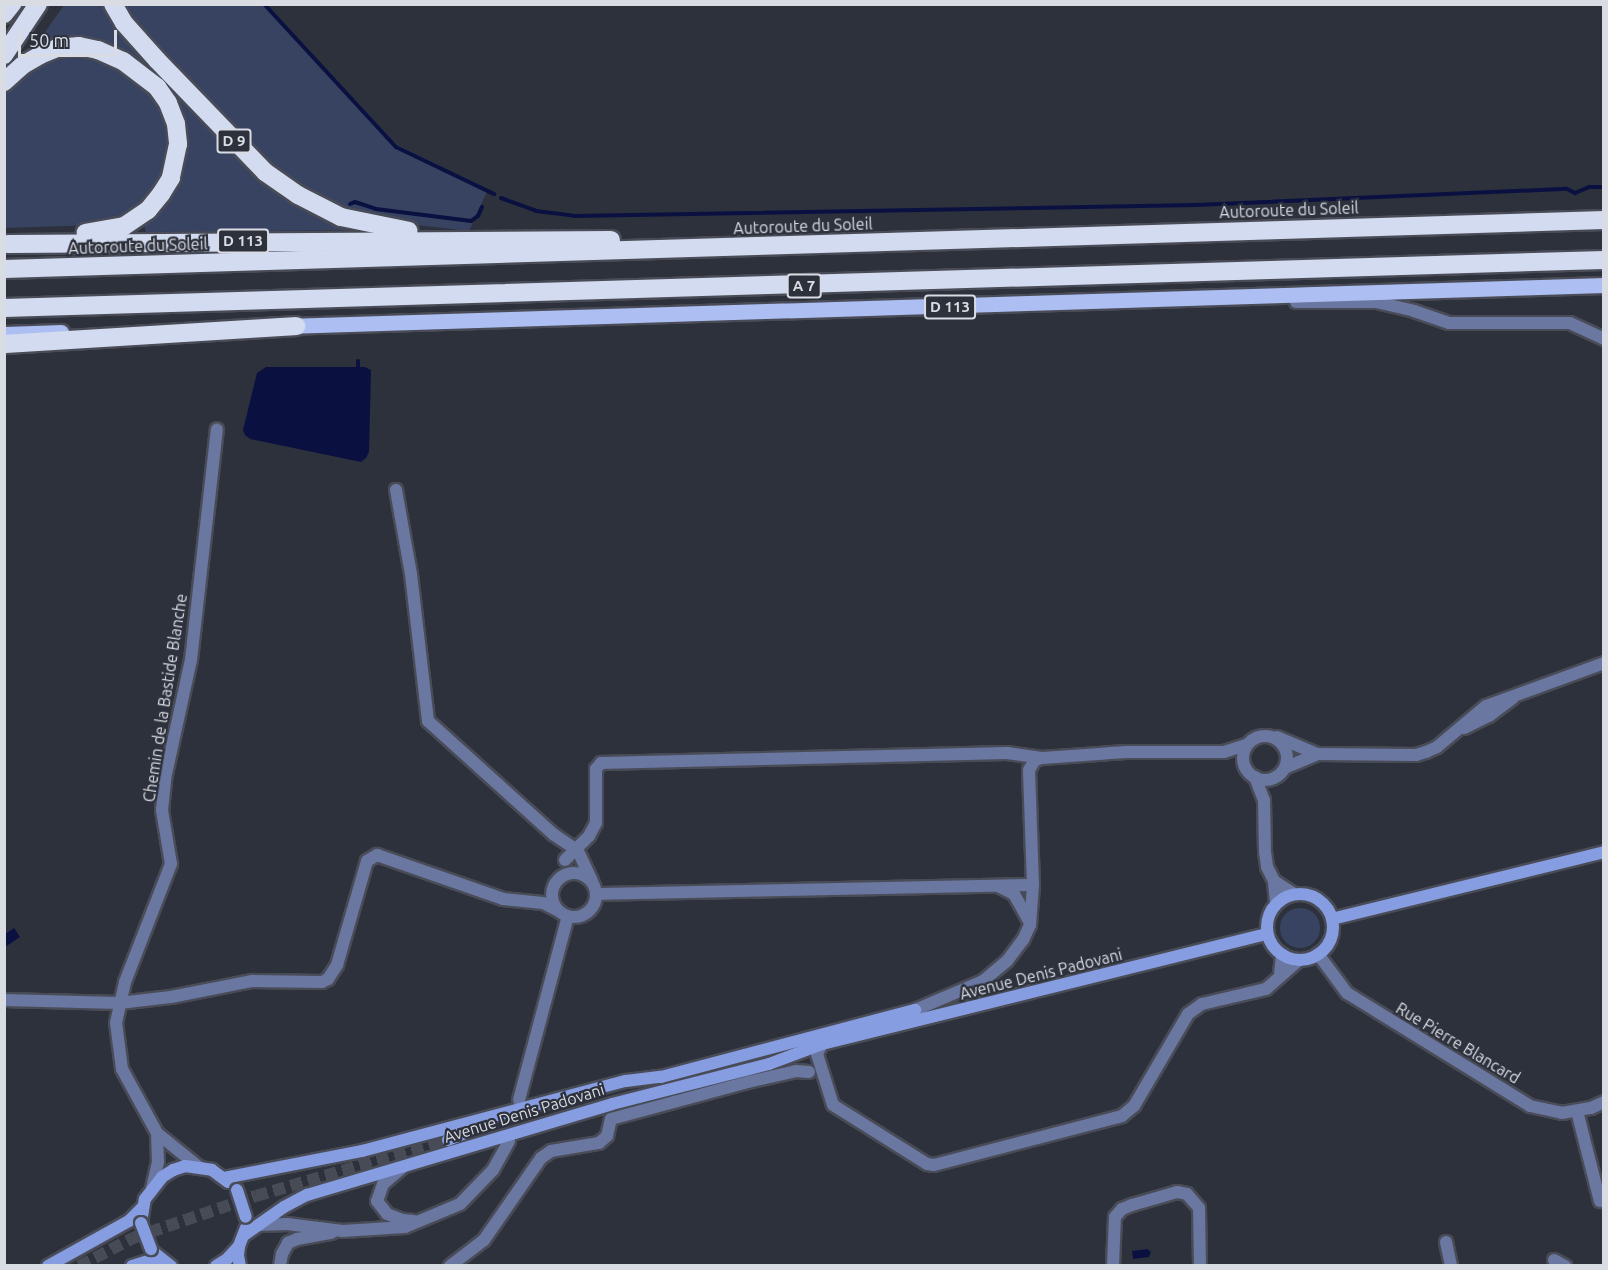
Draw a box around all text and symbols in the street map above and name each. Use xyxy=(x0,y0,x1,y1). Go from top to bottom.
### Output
scale bar xyxy=(21,18,120,56)
text: 50 m xyxy=(29,30,69,50)
road number: D 9 xyxy=(216,129,252,153)
street label: Autoroute du Soleil xyxy=(1219,198,1359,222)
street label: Autoroute du Soleil xyxy=(733,214,873,238)
road number: D 113 xyxy=(216,229,270,253)
street label: Autoroute du Soleil xyxy=(68,234,208,258)
road number: A 7 xyxy=(786,274,822,298)
road number: D 113 xyxy=(923,295,977,319)
street label: Chemin de la Bastide Blanche xyxy=(139,592,191,804)
street label: Avenue Denis Padovani xyxy=(958,945,1124,1003)
street label: Rue Pierre Blancard xyxy=(1393,998,1523,1088)
street label: Avenue Denis Padovani xyxy=(441,1079,607,1147)

